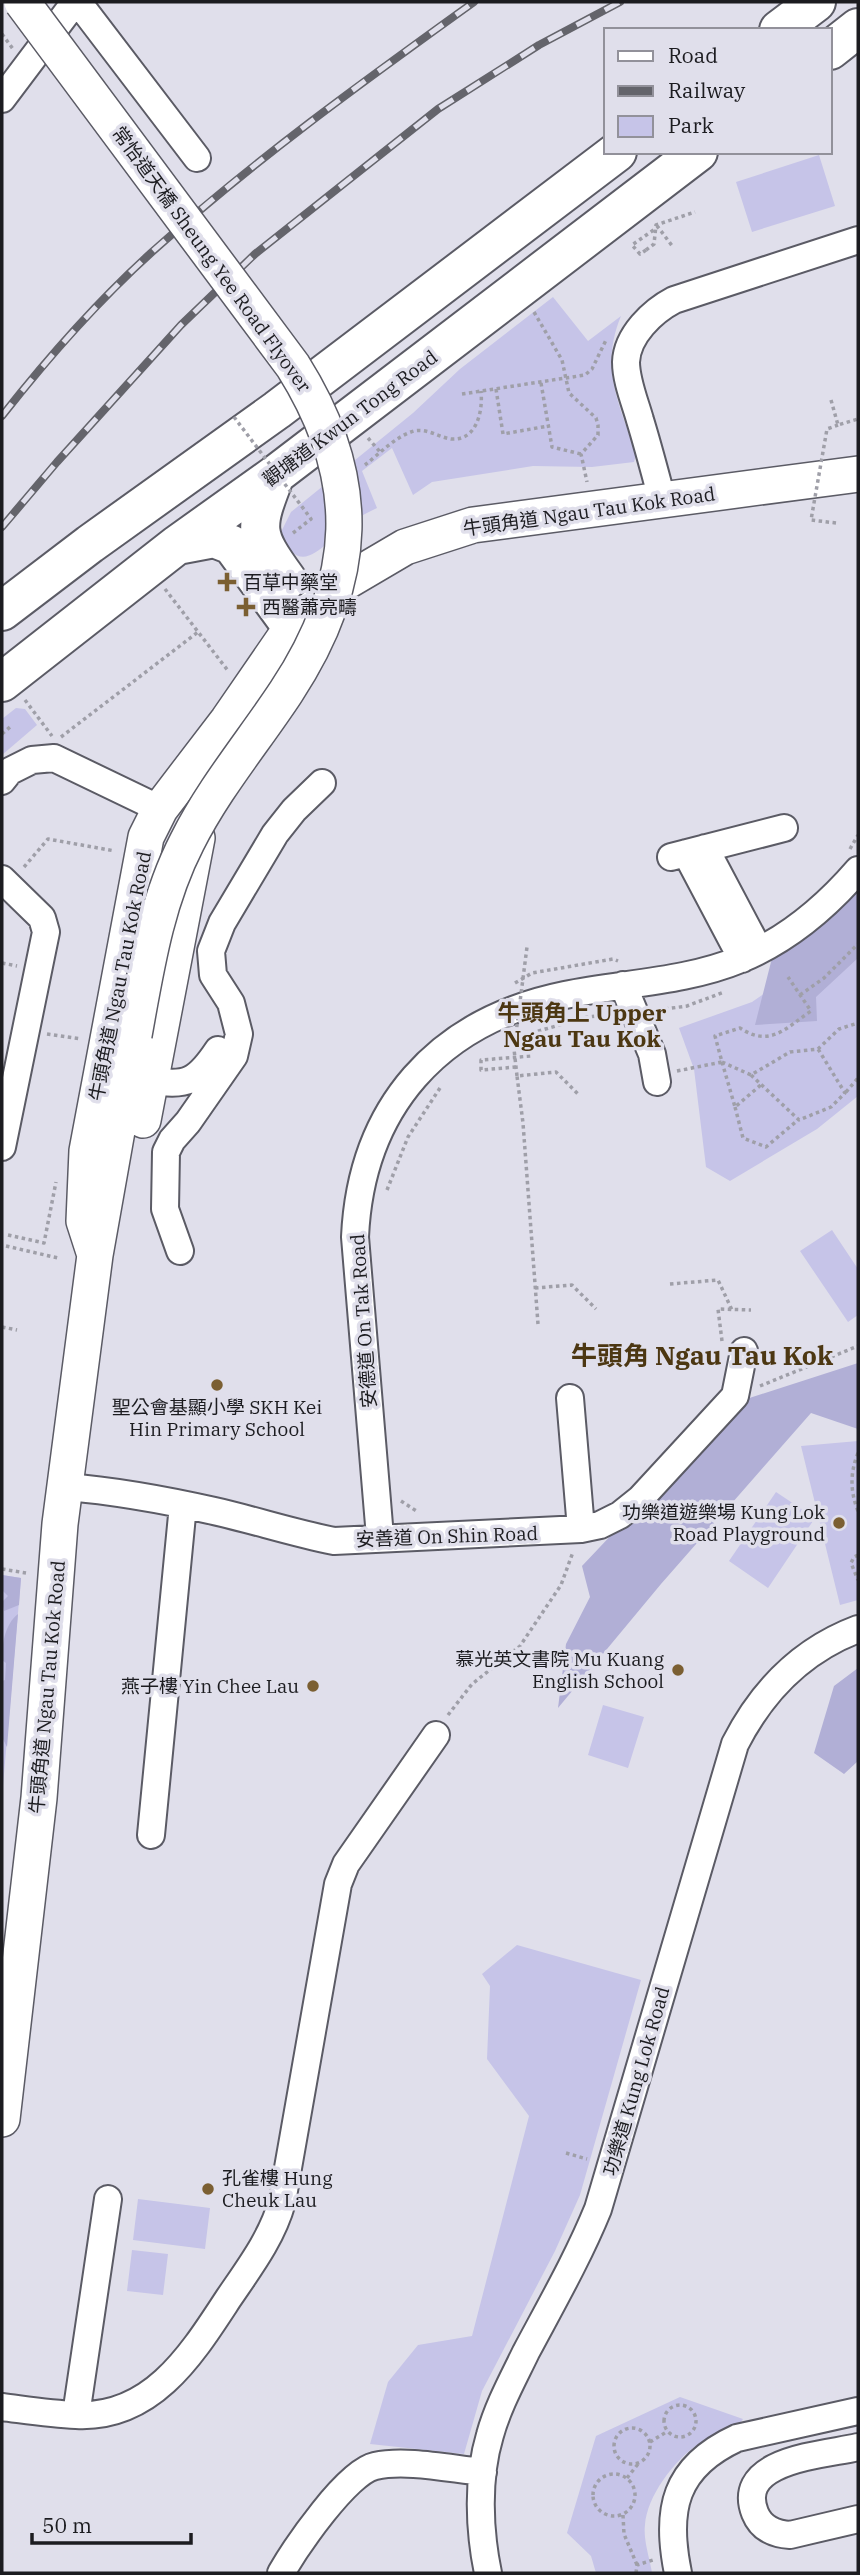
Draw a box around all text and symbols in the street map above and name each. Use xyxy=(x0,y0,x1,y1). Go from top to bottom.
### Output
legend xyxy=(604,28,832,154)
text: Road xyxy=(668,41,718,69)
text: Railway xyxy=(668,76,746,104)
text: Park xyxy=(668,111,715,139)
street label: 常怡道天橋 Sheung Yee Road Flyover xyxy=(107,121,317,397)
street label: 觀塘道 Kwun Tong Road xyxy=(258,345,442,491)
street label: 牛頭角道 Ngau Tau Kok Road xyxy=(461,481,717,541)
place label: 百草中藥堂 xyxy=(243,570,338,594)
marker: 百草中藥堂 xyxy=(217,572,237,592)
place label: 西醫蕭亮疇 xyxy=(262,595,357,619)
marker: 西醫蕭亮疇 xyxy=(236,597,256,617)
street label: 牛頭角道 Ngau Tau Kok Road xyxy=(84,849,156,1103)
district label: 牛頭角上 Upper Ngau Tau Kok xyxy=(498,997,667,1053)
street label: 安德道 On Tak Road xyxy=(345,1233,381,1409)
district label: 牛頭角 Ngau Tau Kok xyxy=(571,1338,834,1372)
marker: 聖公會基顯小學 SKH Kei Hin Primary School xyxy=(209,1377,225,1393)
place label: 聖公會基顯小學 SKH Kei Hin Primary School xyxy=(112,1395,322,1441)
place label: 功樂道遊樂場 Kung Lok Road Playground xyxy=(622,1500,825,1546)
marker: 功樂道遊樂場 Kung Lok Road Playground xyxy=(831,1515,847,1531)
street label: 安善道 On Shin Road xyxy=(355,1521,539,1551)
street label: 牛頭角道 Ngau Tau Kok Road xyxy=(24,1559,70,1815)
place label: 慕光英文書院 Mu Kuang English School xyxy=(455,1647,665,1693)
marker: 慕光英文書院 Mu Kuang English School xyxy=(670,1662,686,1678)
place label: 燕子樓 Yin Chee Lau xyxy=(121,1674,299,1698)
marker: 燕子樓 Yin Chee Lau xyxy=(305,1678,321,1694)
street label: 功樂道 Kung Lok Road xyxy=(597,1984,675,2178)
place label: 孔雀樓 Hung Cheuk Lau xyxy=(222,2166,333,2212)
marker: 孔雀樓 Hung Cheuk Lau xyxy=(200,2181,216,2197)
scale bar xyxy=(32,2502,191,2546)
text: 50 m xyxy=(42,2511,92,2539)

